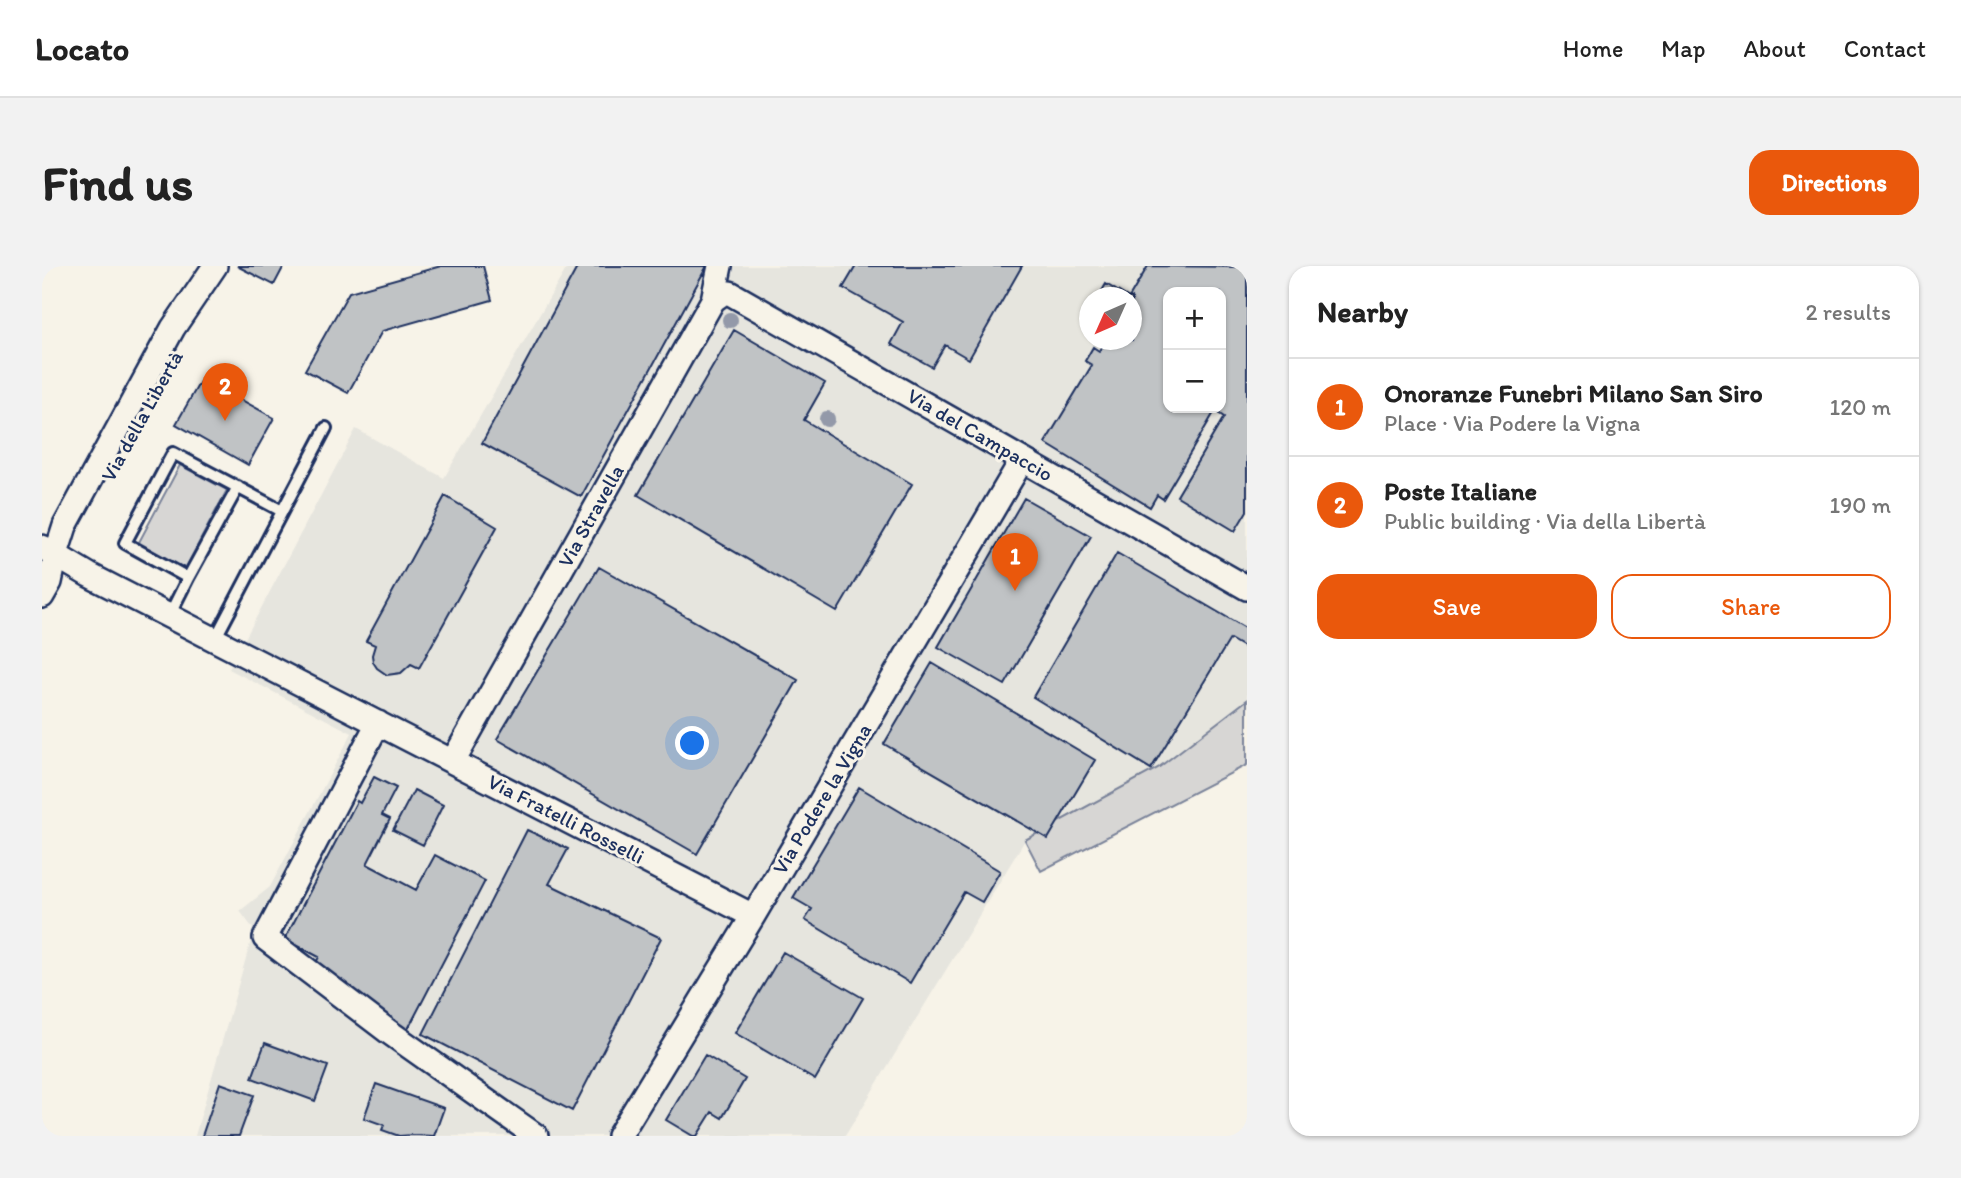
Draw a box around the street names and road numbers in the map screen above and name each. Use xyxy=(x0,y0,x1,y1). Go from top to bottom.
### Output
street label: Via della Libertà xyxy=(95,346,188,486)
street label: Via del Campaccio xyxy=(903,383,1058,486)
street label: Via Stravella xyxy=(552,460,629,571)
street label: Via Podere la Vigna xyxy=(767,719,876,879)
street label: Via Fratelli Rosselli xyxy=(484,768,649,869)

